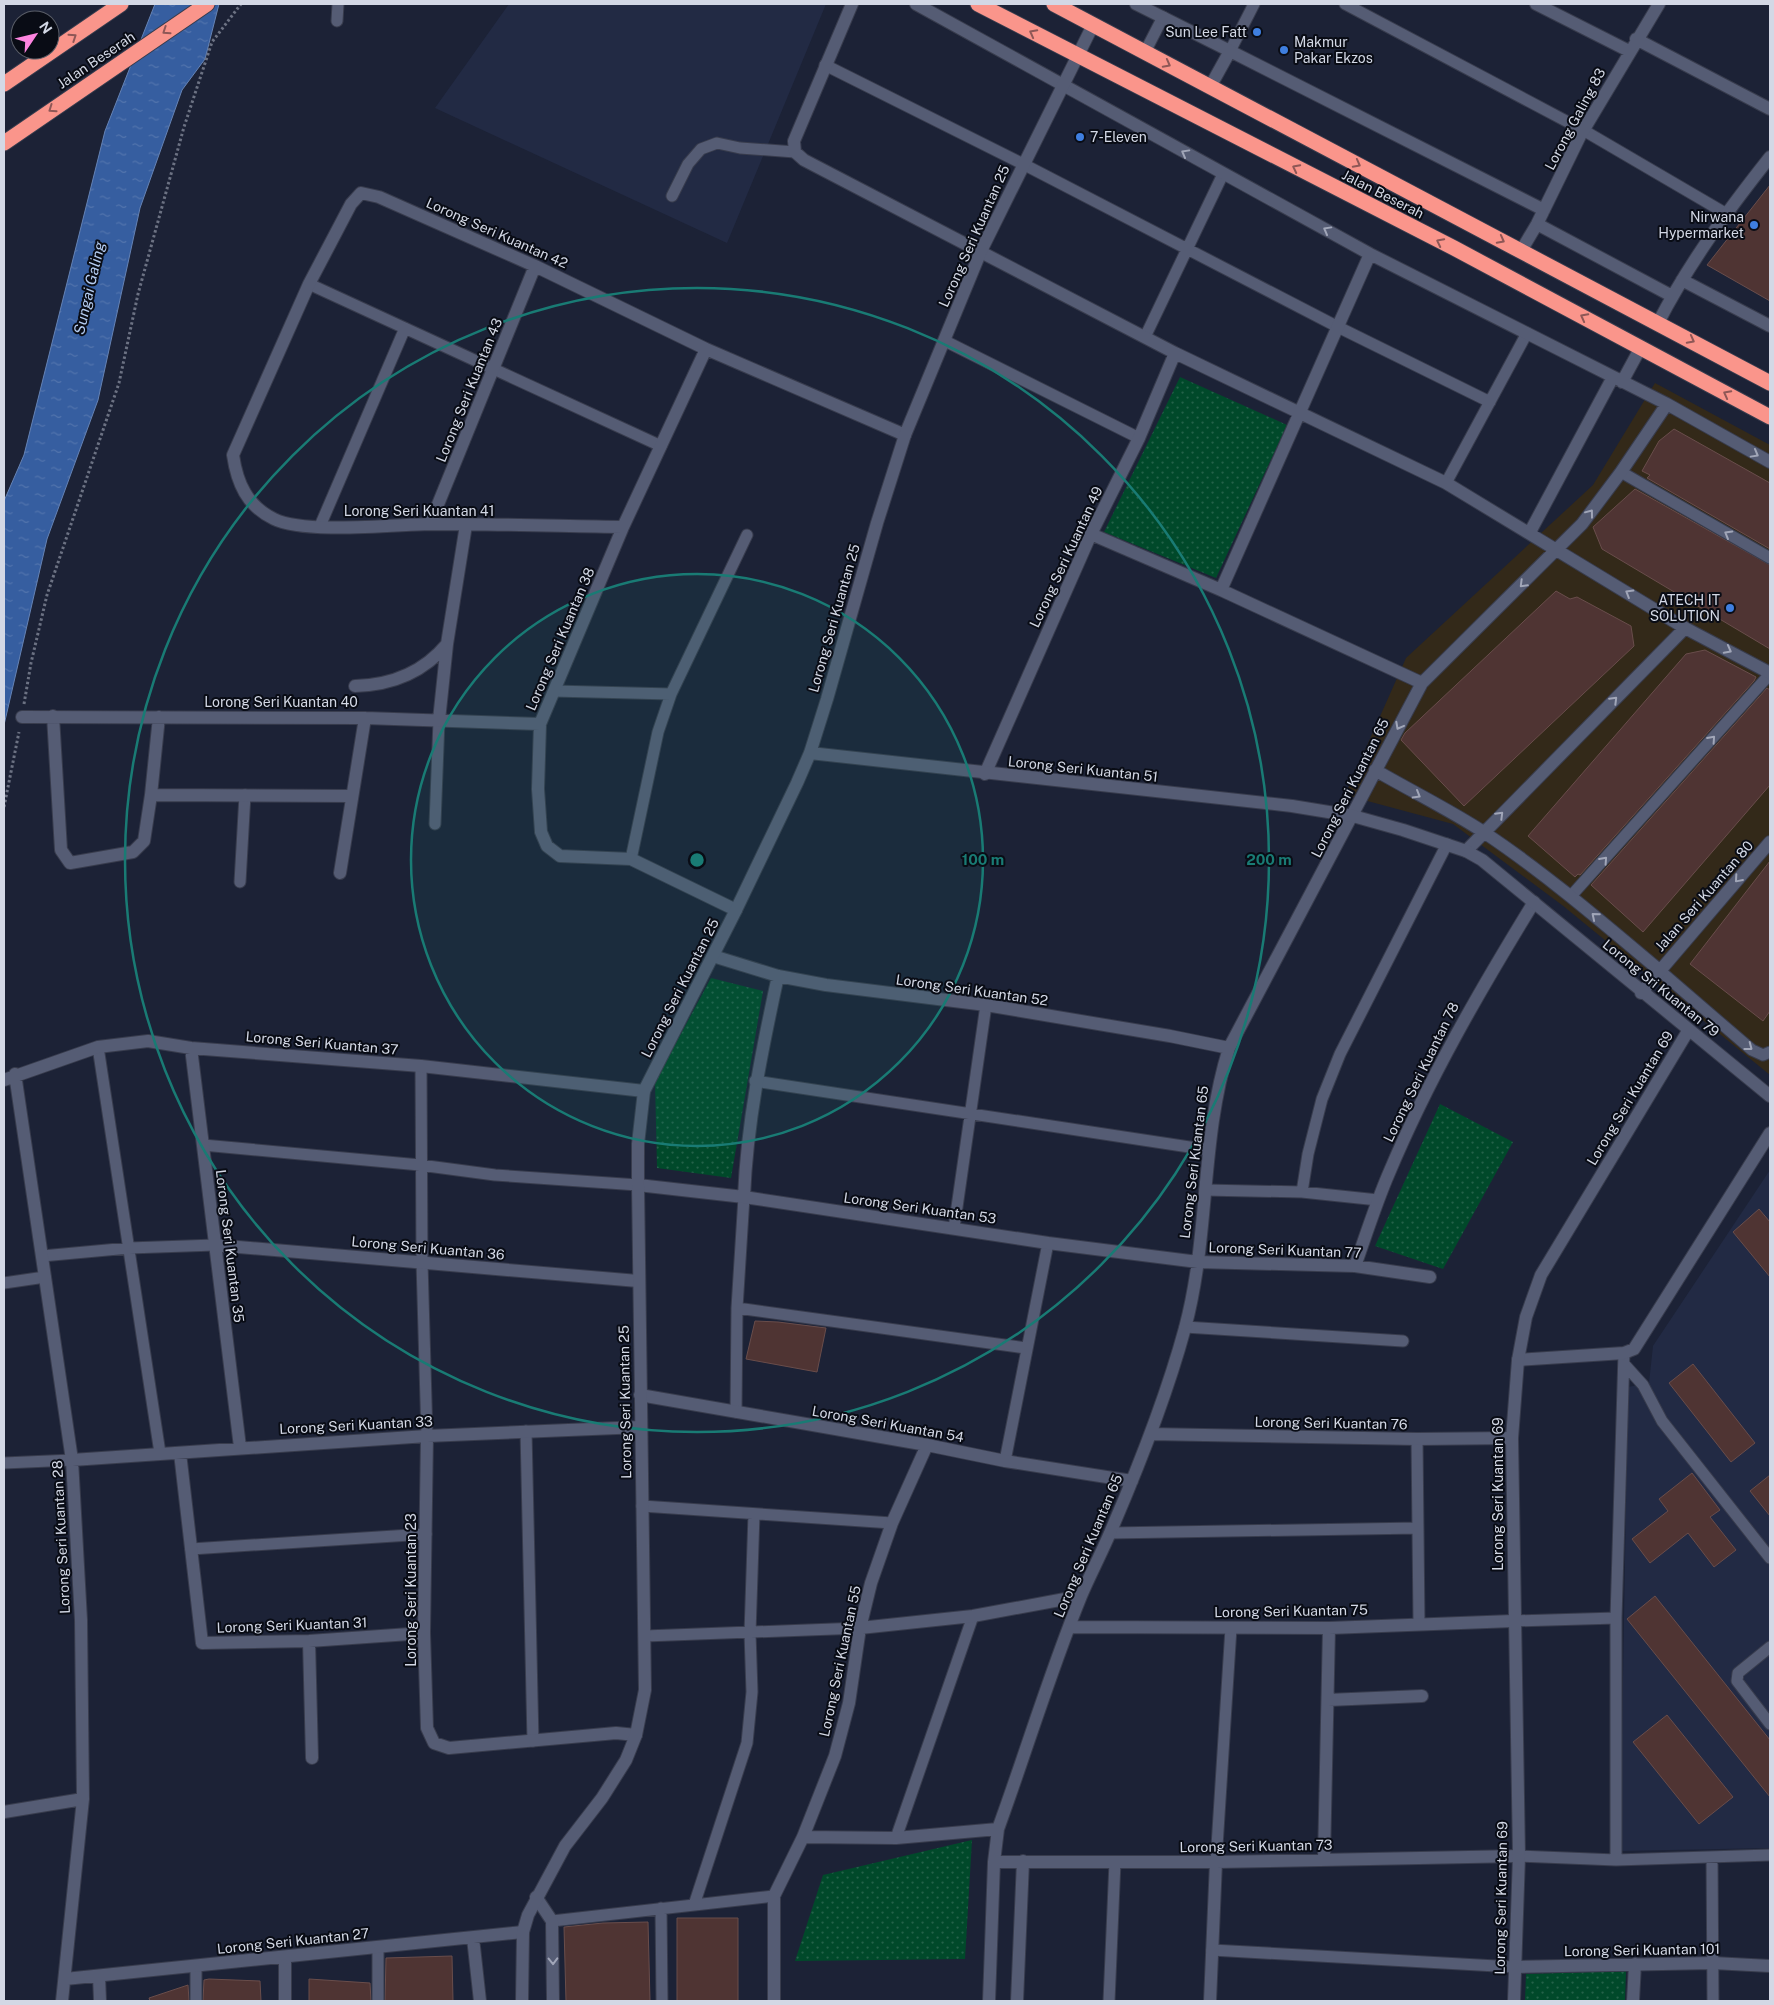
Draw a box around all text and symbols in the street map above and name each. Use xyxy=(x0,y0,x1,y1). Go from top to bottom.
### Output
north arrow xyxy=(10,10,60,60)
text: N xyxy=(36,18,55,37)
place label: Sun Lee Fatt xyxy=(1165,24,1247,40)
one-way arrow xyxy=(163,25,172,34)
marker: Sun Lee Fatt xyxy=(1251,26,1263,38)
street label: Jalan Beserah xyxy=(54,28,138,92)
one-way arrow xyxy=(1030,29,1039,39)
one-way arrow xyxy=(67,34,77,43)
place label: Makmur Pakar Ekzos xyxy=(1294,34,1373,66)
marker: Makmur Pakar Ekzos xyxy=(1278,44,1290,56)
one-way arrow xyxy=(1161,58,1170,68)
street label: Lorong Galing 83 xyxy=(1541,65,1609,173)
one-way arrow xyxy=(48,103,57,113)
place label: 7-Eleven xyxy=(1090,129,1147,145)
marker: 7-Eleven xyxy=(1074,131,1086,143)
one-way arrow xyxy=(1181,149,1190,159)
one-way arrow xyxy=(1352,158,1361,168)
street label: Lorong Seri Kuantan 25 xyxy=(935,163,1013,309)
one-way arrow xyxy=(1292,164,1301,174)
street label: Jalan Beserah xyxy=(1339,166,1427,222)
street label: Lorong Seri Kuantan 42 xyxy=(424,194,570,272)
place label: Nirwana Hypermarket xyxy=(1658,209,1744,241)
marker: Nirwana Hypermarket xyxy=(1748,219,1760,231)
one-way arrow xyxy=(1324,227,1333,237)
one-way arrow xyxy=(1495,234,1504,244)
one-way arrow xyxy=(1437,238,1446,248)
water label: Sungai Galing xyxy=(70,240,108,336)
one-way arrow xyxy=(1580,314,1589,324)
street label: Lorong Seri Kuantan 43 xyxy=(433,316,505,464)
one-way arrow xyxy=(1685,334,1694,344)
one-way arrow xyxy=(1724,390,1733,400)
one-way arrow xyxy=(1750,447,1759,457)
street label: Lorong Seri Kuantan 49 xyxy=(1026,484,1106,630)
street label: Lorong Seri Kuantan 41 xyxy=(344,503,494,519)
one-way arrow xyxy=(1584,509,1593,519)
one-way arrow xyxy=(1724,530,1733,540)
street label: Lorong Seri Kuantan 25 xyxy=(805,542,863,694)
street label: Lorong Seri Kuantan 38 xyxy=(523,565,597,713)
one-way arrow xyxy=(1520,578,1529,587)
one-way arrow xyxy=(1625,590,1634,599)
place label: ATECH IT SOLUTION xyxy=(1650,592,1720,624)
marker: ATECH IT SOLUTION xyxy=(1724,602,1736,614)
one-way arrow xyxy=(1722,644,1731,654)
street label: Lorong Seri Kuantan 40 xyxy=(204,694,358,710)
one-way arrow xyxy=(1608,696,1617,705)
street label: Lorong Seri Kuantan 65 xyxy=(1308,716,1392,860)
one-way arrow xyxy=(1395,720,1405,729)
one-way arrow xyxy=(1707,735,1716,744)
street label: Lorong Seri Kuantan 51 xyxy=(1007,753,1159,785)
one-way arrow xyxy=(1412,788,1421,798)
one-way arrow xyxy=(1494,812,1503,821)
street label: Jalan Seri Kuantan 80 xyxy=(1652,837,1756,955)
centre of rings xyxy=(688,851,706,869)
text: 100 m xyxy=(962,851,1004,868)
text: 200 m xyxy=(1246,851,1292,868)
one-way arrow xyxy=(1598,856,1607,865)
one-way arrow xyxy=(1735,873,1744,882)
one-way arrow xyxy=(1592,913,1601,922)
street label: Lorong Seri Kuantan 25 xyxy=(638,916,722,1060)
street label: Lorong Sri Kuantan 79 xyxy=(1600,936,1723,1040)
street label: Lorong Seri Kuantan 52 xyxy=(895,971,1049,1009)
street label: Lorong Seri Kuantan 78 xyxy=(1380,1000,1462,1144)
street label: Lorong Seri Kuantan 37 xyxy=(245,1028,399,1058)
street label: Lorong Seri Kuantan 69 xyxy=(1584,1028,1677,1168)
one-way arrow xyxy=(1744,1041,1753,1050)
street label: Lorong Seri Kuantan 65 xyxy=(1177,1085,1211,1239)
street label: Lorong Seri Kuantan 35 xyxy=(213,1169,247,1323)
street label: Lorong Seri Kuantan 53 xyxy=(843,1189,998,1227)
street label: Lorong Seri Kuantan 36 xyxy=(351,1233,506,1263)
street label: Lorong Seri Kuantan 77 xyxy=(1208,1239,1362,1261)
street label: Lorong Seri Kuantan 25 xyxy=(616,1325,634,1479)
street label: Lorong Seri Kuantan 54 xyxy=(811,1403,965,1445)
street label: Lorong Seri Kuantan 33 xyxy=(279,1413,433,1437)
street label: Lorong Seri Kuantan 76 xyxy=(1254,1414,1408,1432)
street label: Lorong Seri Kuantan 69 xyxy=(1490,1417,1506,1571)
street label: Lorong Seri Kuantan 28 xyxy=(49,1460,73,1614)
street label: Lorong Seri Kuantan 65 xyxy=(1051,1472,1125,1620)
street label: Lorong Seri Kuantan 23 xyxy=(403,1513,419,1667)
street label: Lorong Seri Kuantan 55 xyxy=(816,1584,864,1738)
street label: Lorong Seri Kuantan 75 xyxy=(1214,1602,1368,1620)
street label: Lorong Seri Kuantan 31 xyxy=(216,1614,368,1636)
street label: Lorong Seri Kuantan 69 xyxy=(1492,1821,1510,1975)
street label: Lorong Seri Kuantan 73 xyxy=(1179,1837,1333,1855)
street label: Lorong Seri Kuantan 27 xyxy=(216,1925,370,1957)
street label: Lorong Seri Kuantan 101 xyxy=(1564,1941,1720,1959)
one-way arrow xyxy=(548,1958,558,1966)

